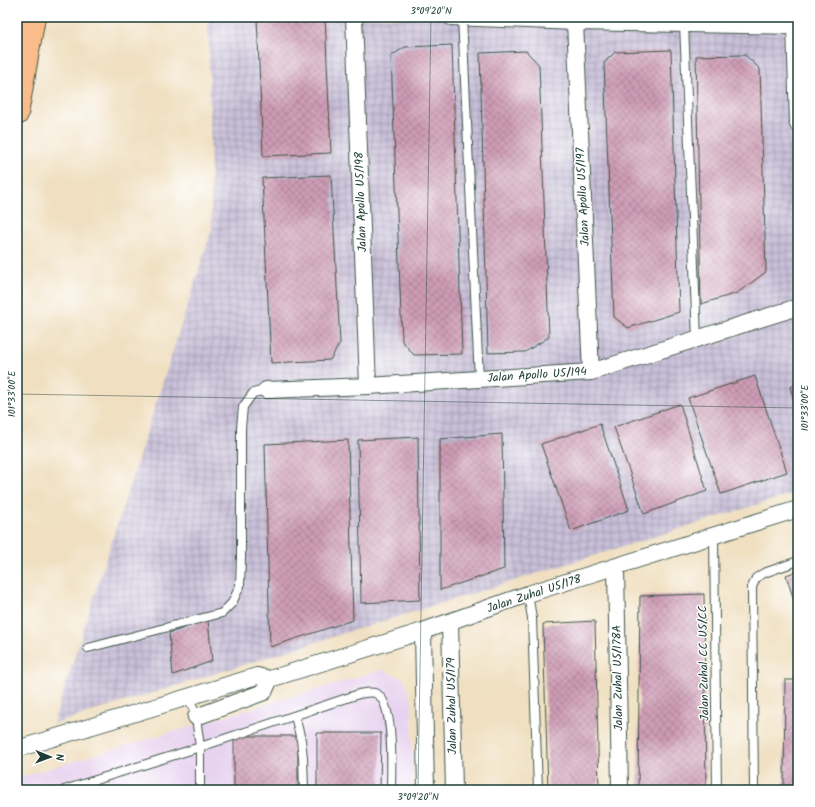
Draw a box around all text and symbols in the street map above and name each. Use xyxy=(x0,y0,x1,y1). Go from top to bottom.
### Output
text: 3°09'20"N xyxy=(410,3,452,19)
street label: Jalan Apollo U5/197 xyxy=(571,147,595,247)
street label: Jalan Apollo U5/198 xyxy=(350,151,372,252)
street label: Jalan Apollo U5/194 xyxy=(487,362,588,388)
text: 101°33'00"E xyxy=(4,370,20,417)
text: 101°33'00"E xyxy=(797,384,813,431)
street label: Jalan Zuhal U5/178 xyxy=(484,570,584,618)
street label: Jalan Zuhal CC U5/CC xyxy=(693,605,715,721)
street label: Jalan Zuhal U5/178A xyxy=(608,625,628,731)
street label: Jalan Zuhal U5/179 xyxy=(442,657,462,755)
north arrow xyxy=(30,737,70,777)
text: N xyxy=(50,754,68,761)
text: 3°09'20"N xyxy=(397,789,439,805)

